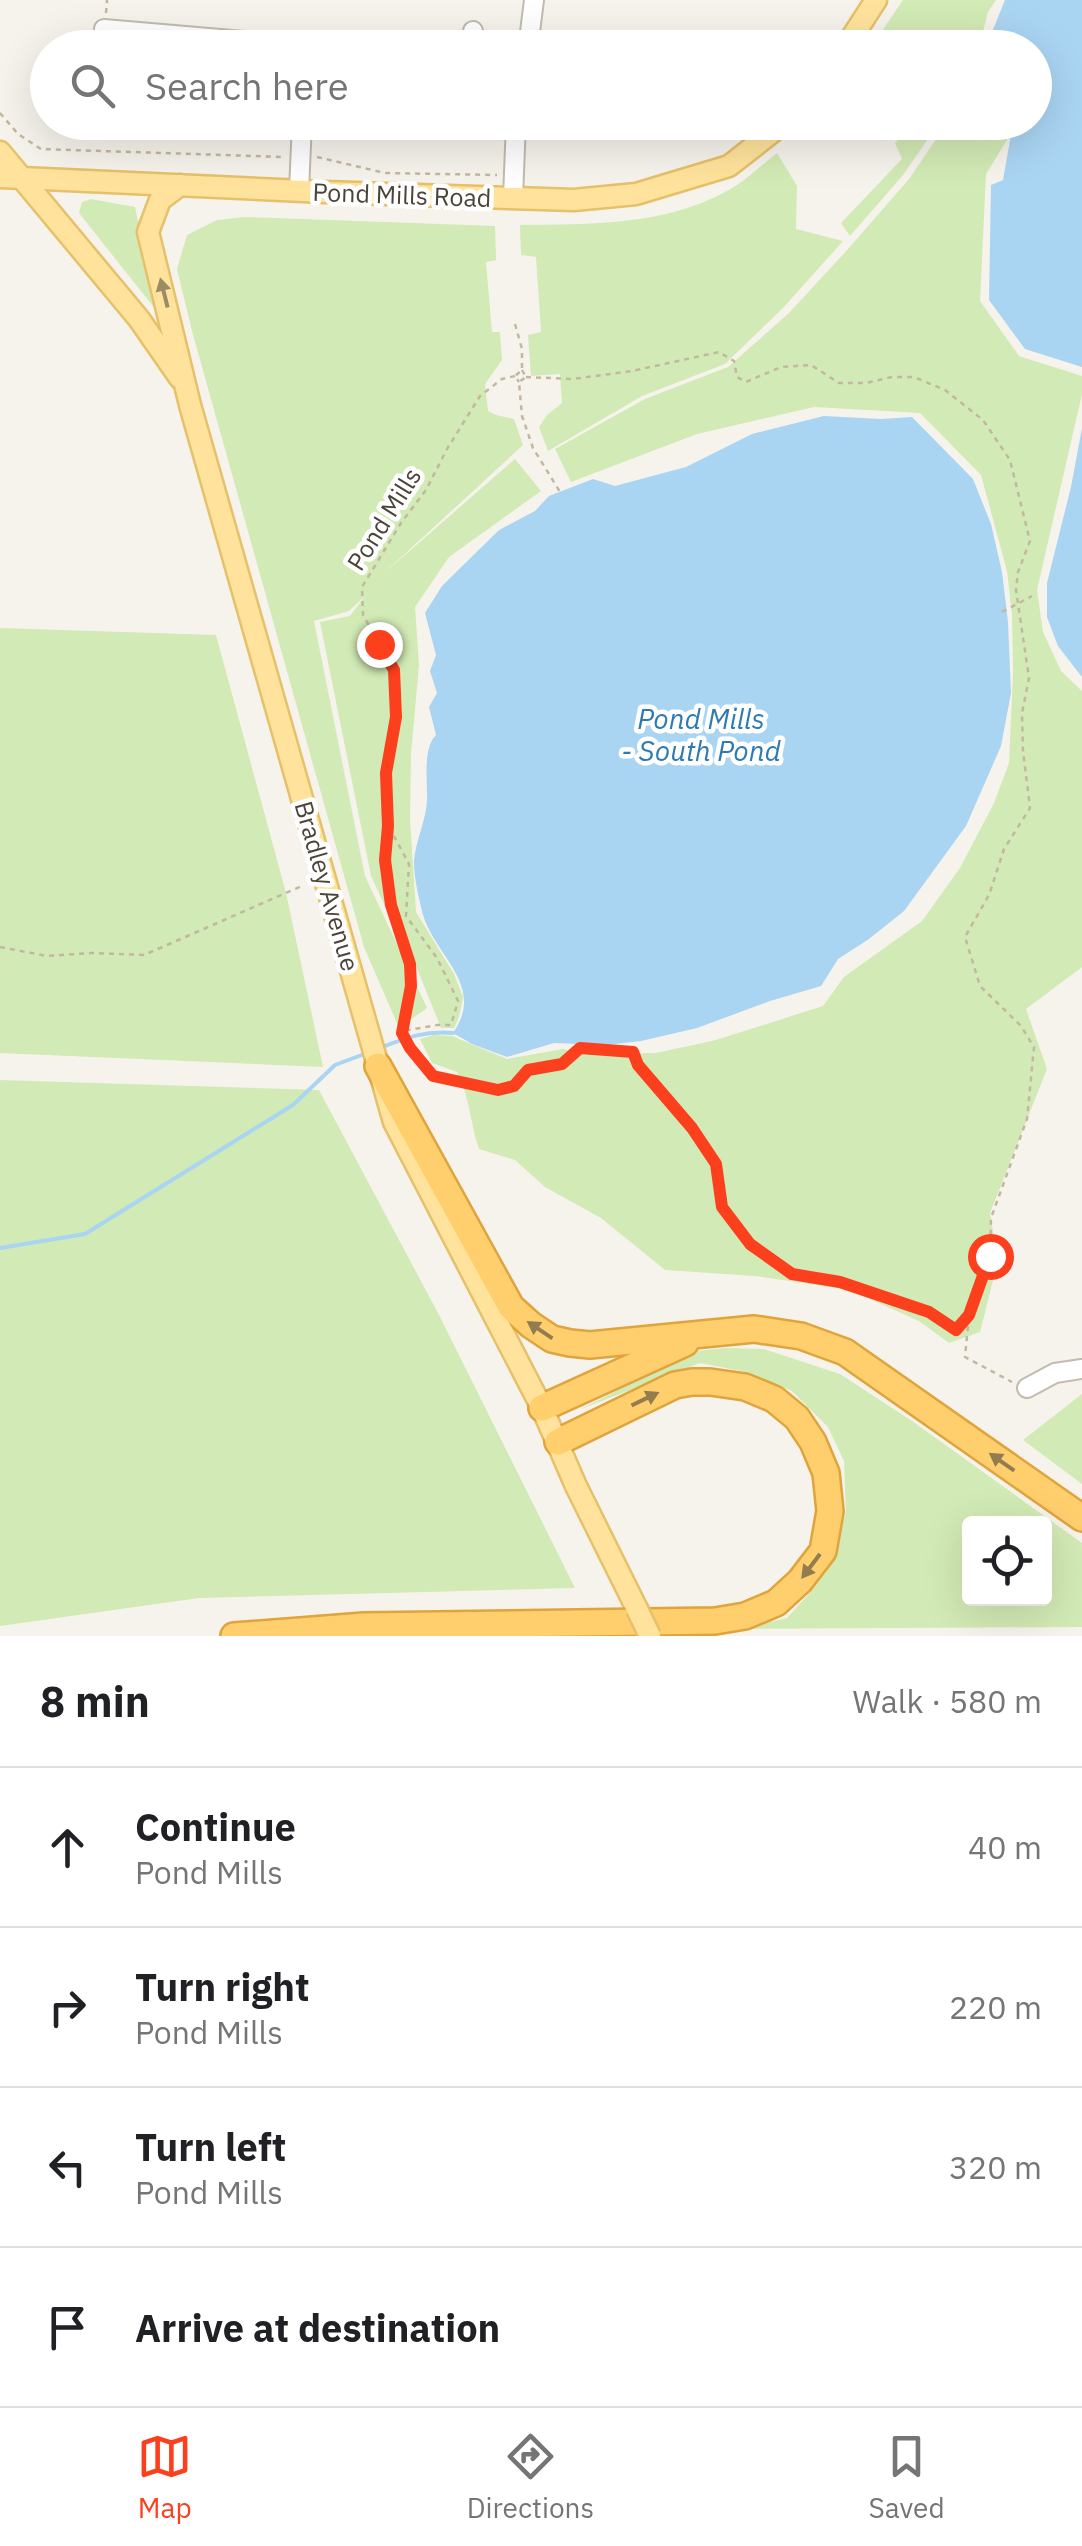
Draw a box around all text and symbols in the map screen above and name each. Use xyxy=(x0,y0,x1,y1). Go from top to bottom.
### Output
search box xyxy=(30,30,1052,140)
icon: search xyxy=(65,58,120,113)
text: Search here xyxy=(145,61,349,110)
street label: Pond Mills Road xyxy=(312,175,492,214)
one-way arrow xyxy=(156,277,171,308)
street label: Pond Mills xyxy=(339,461,428,576)
route end xyxy=(357,622,403,668)
water label: Pond Mills - South Pond xyxy=(621,700,782,769)
street label: Bradley Avenue xyxy=(287,797,368,975)
route start xyxy=(968,1234,1014,1280)
one-way arrow xyxy=(526,1321,553,1339)
one-way arrow xyxy=(631,1391,660,1408)
one-way arrow xyxy=(989,1453,1016,1472)
map controls xyxy=(962,1516,1052,1606)
button: locate xyxy=(962,1516,1052,1606)
one-way arrow xyxy=(802,1553,822,1579)
text: 8 min xyxy=(40,1674,150,1729)
text: Walk · 580 m xyxy=(853,1680,1042,1722)
text: Continue xyxy=(135,1802,296,1851)
icon: ahead xyxy=(40,1820,95,1875)
text: 40 m xyxy=(968,1826,1042,1868)
text: Pond Mills xyxy=(135,1851,283,1893)
text: Turn right xyxy=(135,1962,310,2011)
icon: right xyxy=(40,1980,95,2035)
text: 220 m xyxy=(949,1986,1042,2028)
text: Pond Mills xyxy=(135,2011,283,2053)
text: Turn left xyxy=(135,2122,286,2171)
icon: left xyxy=(40,2140,95,2195)
text: 320 m xyxy=(949,2146,1042,2188)
text: Pond Mills xyxy=(135,2171,283,2213)
icon: arrive xyxy=(40,2300,95,2355)
text: Arrive at destination xyxy=(135,2303,500,2352)
tab: Map xyxy=(137,2429,192,2526)
tab: Directions xyxy=(467,2429,594,2526)
tab: Saved xyxy=(869,2429,945,2526)

